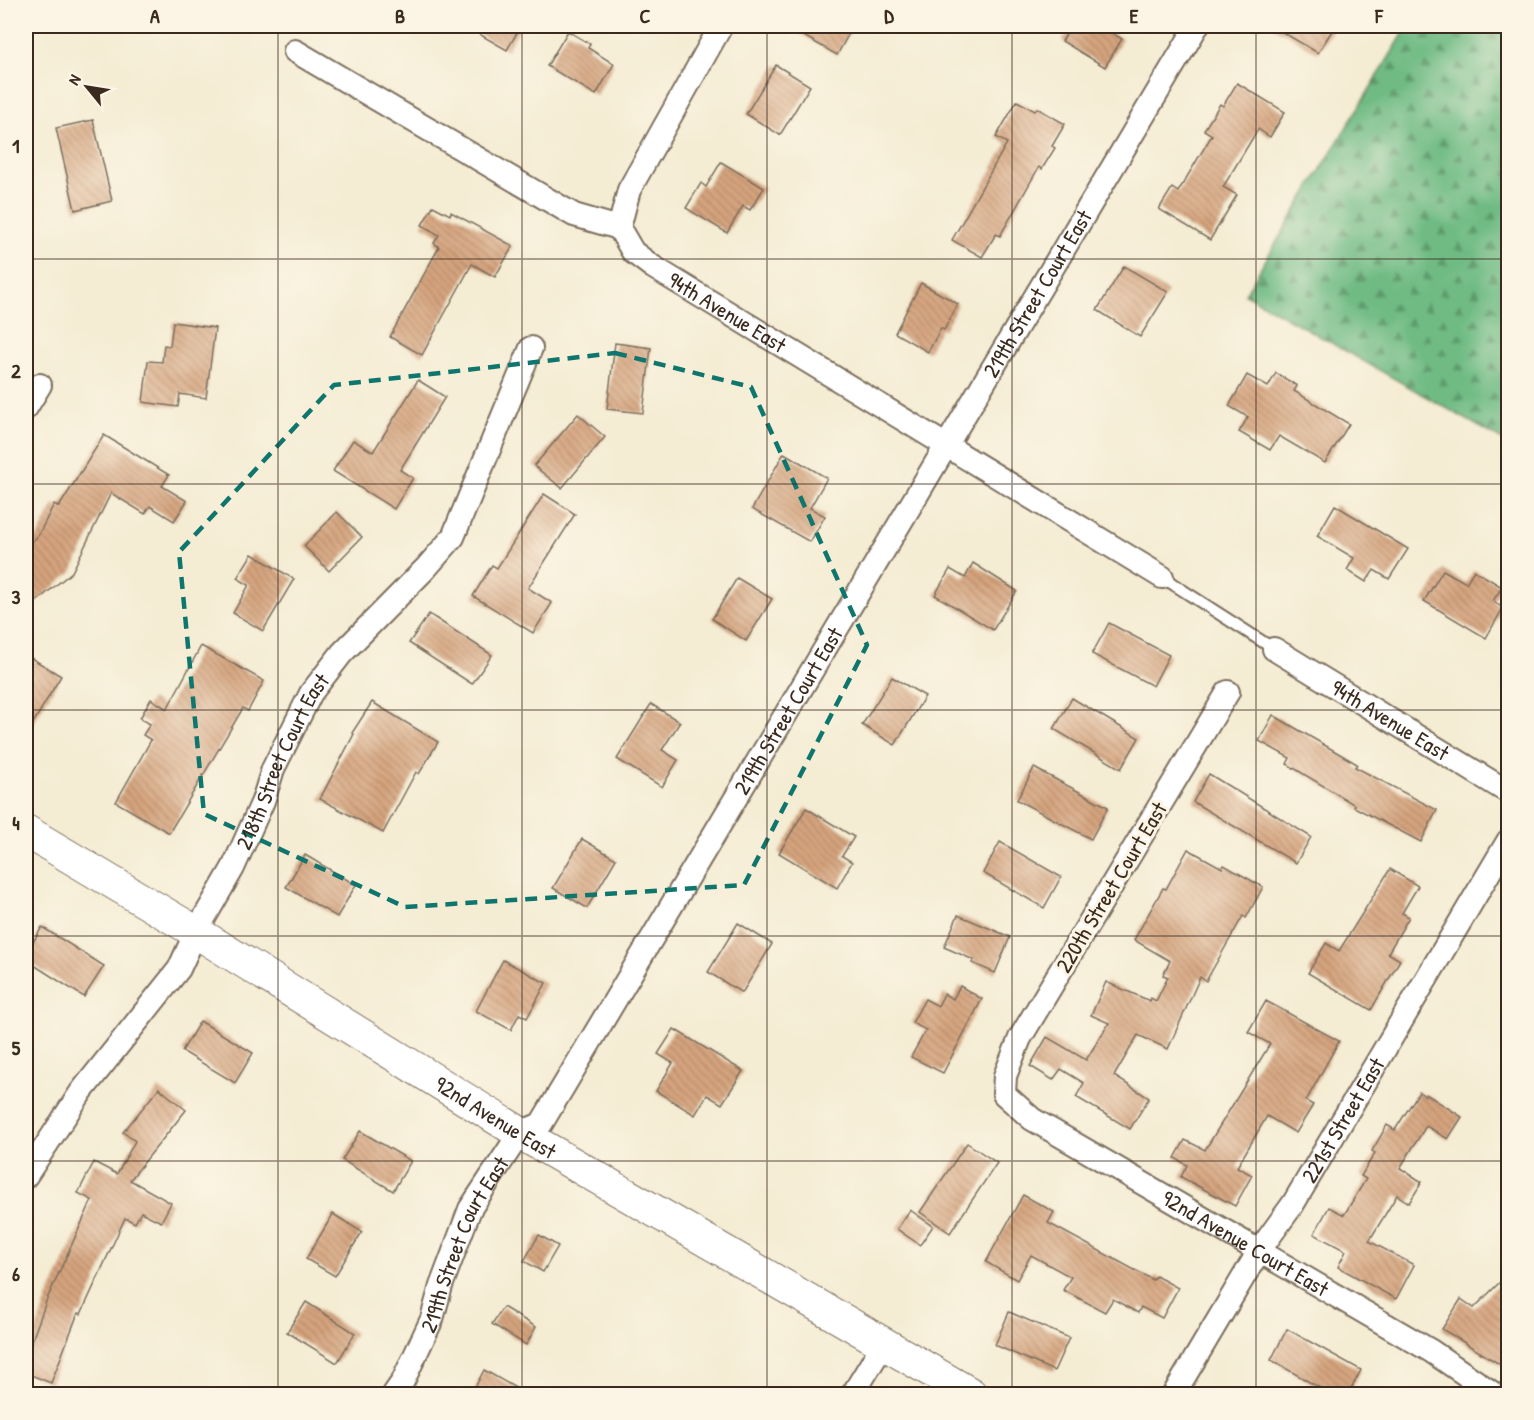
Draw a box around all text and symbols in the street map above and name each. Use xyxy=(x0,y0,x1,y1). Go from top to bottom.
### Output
text: A xyxy=(150,2,160,29)
text: B xyxy=(395,2,405,29)
text: C xyxy=(640,2,651,29)
text: D xyxy=(884,2,894,29)
text: E xyxy=(1130,2,1139,29)
text: F xyxy=(1374,2,1384,29)
north arrow xyxy=(57,57,117,117)
text: N xyxy=(62,70,86,89)
text: 1 xyxy=(12,132,20,159)
street label: 219th Street Court East xyxy=(976,204,1099,383)
street label: 94th Avenue East xyxy=(662,265,792,360)
text: 2 xyxy=(11,357,21,384)
text: 3 xyxy=(12,583,21,610)
street label: 219th Street Court East xyxy=(726,621,850,800)
street label: 218th Street Court East xyxy=(228,667,336,854)
street label: 94th Avenue East xyxy=(1325,672,1455,768)
street label: 220th Street Court East xyxy=(1048,796,1174,978)
text: 4 xyxy=(12,809,20,836)
text: 5 xyxy=(12,1034,21,1061)
street label: 221st Street East xyxy=(1294,1052,1392,1188)
street label: 92nd Avenue East xyxy=(429,1069,562,1166)
street label: 219th Street Court East xyxy=(413,1150,516,1337)
street label: 92nd Avenue Court East xyxy=(1157,1183,1335,1304)
text: 6 xyxy=(12,1260,20,1287)

